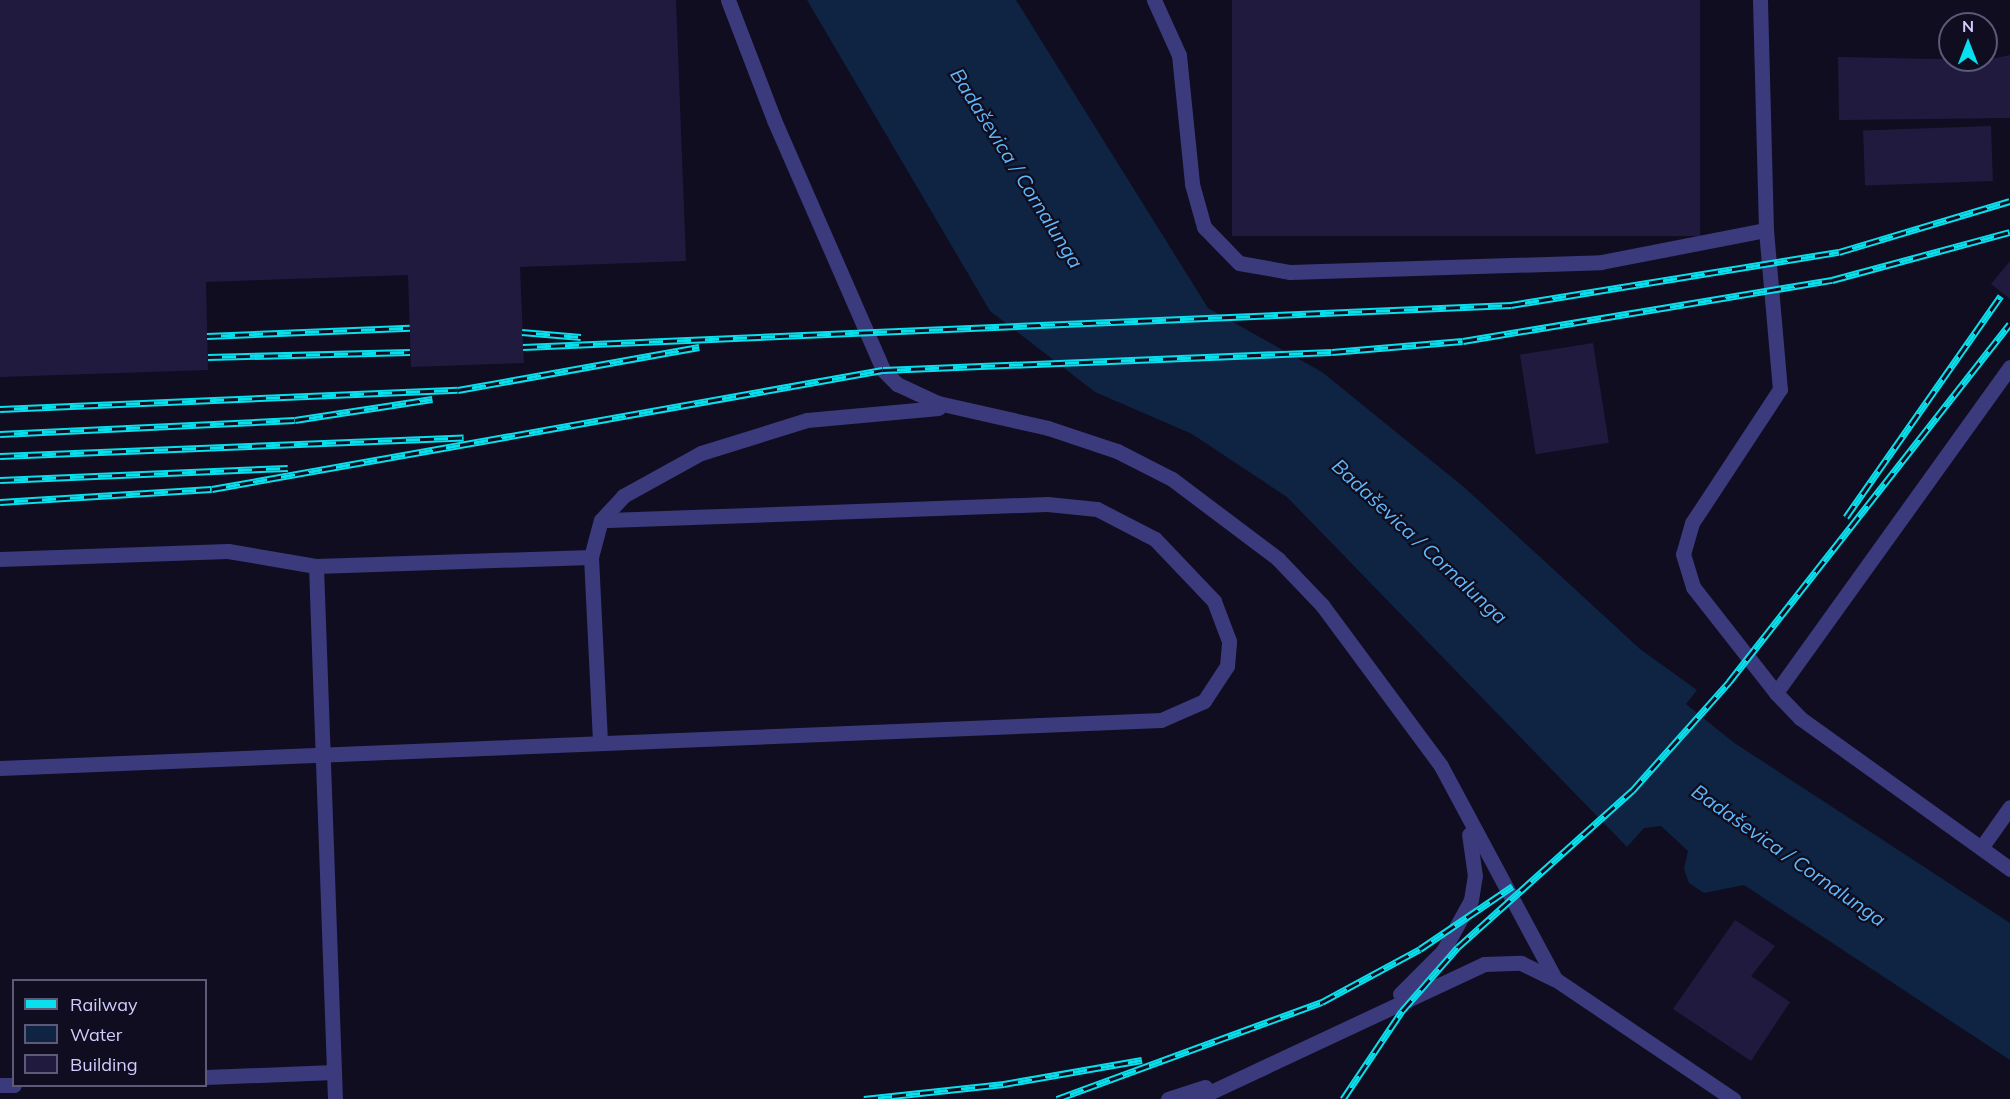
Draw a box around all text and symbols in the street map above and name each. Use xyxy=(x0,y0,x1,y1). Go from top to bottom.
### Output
north arrow xyxy=(1938,12,1998,72)
text: N xyxy=(1962,16,1974,36)
water label: Badaševica / Cornalunga xyxy=(946,64,1088,272)
water label: Badaševica / Cornalunga xyxy=(1327,453,1513,629)
water label: Badaševica / Cornalunga xyxy=(1687,779,1891,931)
legend xyxy=(12,979,207,1087)
text: Railway xyxy=(70,993,138,1016)
text: Water xyxy=(70,1023,122,1046)
text: Building xyxy=(70,1053,138,1076)

